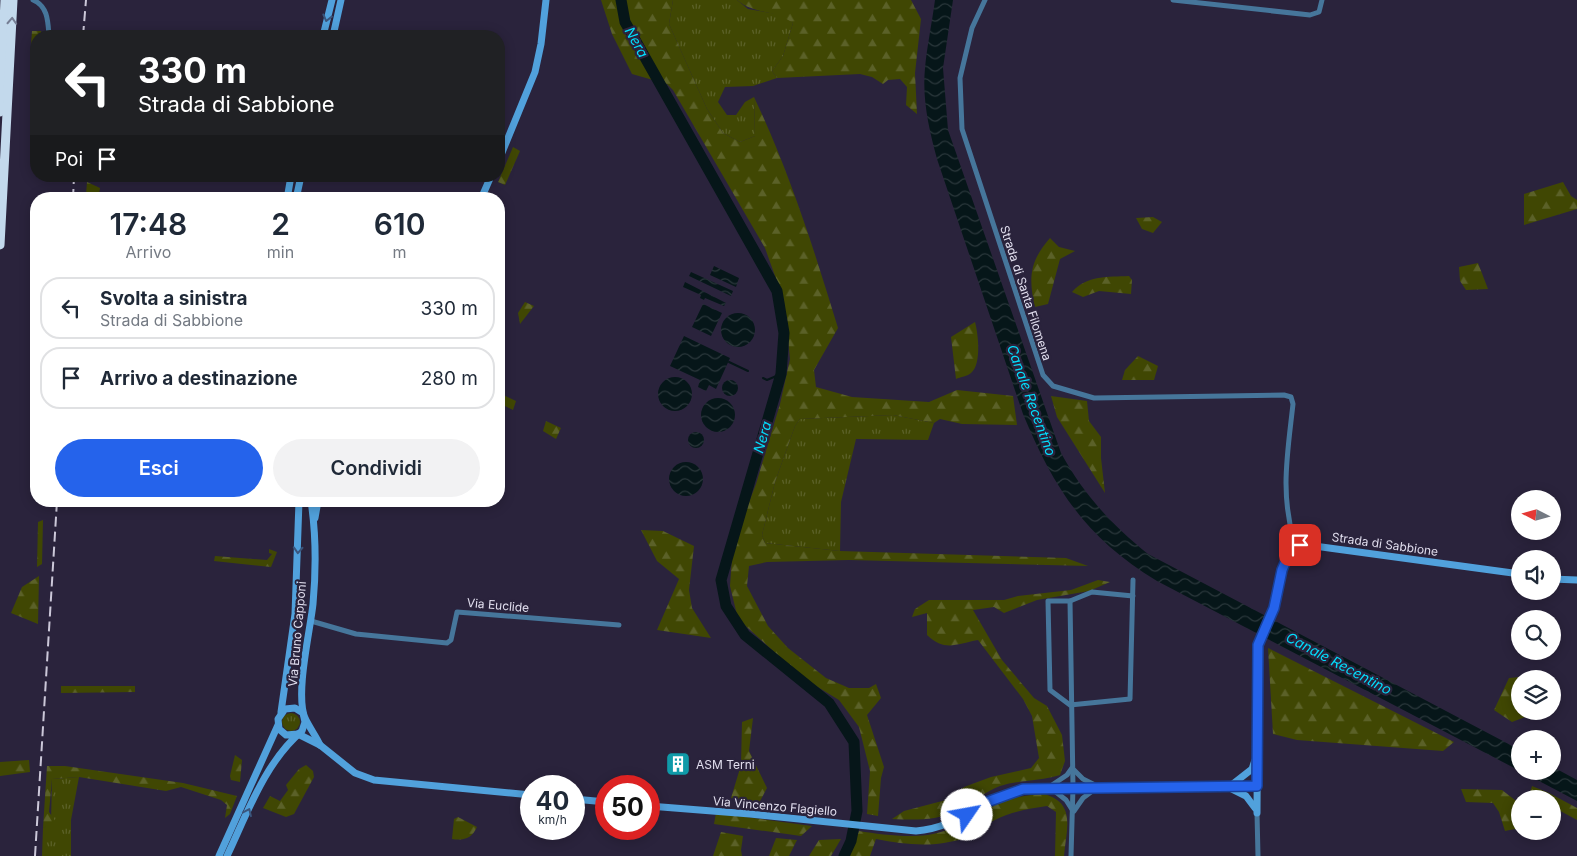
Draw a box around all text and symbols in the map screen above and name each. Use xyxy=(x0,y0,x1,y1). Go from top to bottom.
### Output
one-way arrow xyxy=(322,14,333,23)
one-way arrow xyxy=(7,17,17,25)
water label: Nera xyxy=(622,24,652,61)
text: 330 m xyxy=(138,49,247,91)
icon: left xyxy=(55,50,120,115)
text: Strada di Sabbione xyxy=(138,91,335,117)
icon: arrive xyxy=(93,145,121,173)
text: Poi xyxy=(55,148,83,171)
text: 17:48 xyxy=(110,206,187,242)
text: 2 xyxy=(271,206,290,242)
text: 610 xyxy=(374,206,425,242)
street label: Strada di Santa Filomena xyxy=(997,224,1055,362)
text: Arrivo xyxy=(126,242,171,262)
text: min xyxy=(267,242,294,262)
text: m xyxy=(393,242,407,262)
text: Svolta a sinistra xyxy=(100,287,248,310)
icon: left xyxy=(57,294,85,322)
text: 330 m xyxy=(421,297,478,320)
text: Strada di Sabbione xyxy=(100,310,243,330)
water label: Canale Recentino xyxy=(1004,342,1060,458)
icon: arrive xyxy=(57,364,85,392)
text: Arrivo a destinazione xyxy=(100,367,298,390)
text: 280 m xyxy=(421,367,478,390)
water label: Nera xyxy=(749,419,775,455)
button: Esci xyxy=(55,439,263,497)
button: Condividi xyxy=(273,439,480,497)
north arrow xyxy=(1511,490,1561,540)
map controls xyxy=(1511,490,1561,840)
pin xyxy=(1279,524,1321,566)
street label: Strada di Sabbione xyxy=(1331,529,1439,559)
icon: arrive xyxy=(1286,531,1314,559)
one-way arrow xyxy=(292,546,303,554)
button: sound xyxy=(1511,550,1561,600)
street label: Via Bruno Capponi xyxy=(285,581,309,687)
street label: Via Euclide xyxy=(466,595,530,615)
button: search xyxy=(1511,610,1561,660)
water label: Canale Recentino xyxy=(1283,628,1395,698)
button: layers xyxy=(1511,670,1561,720)
button: + xyxy=(1511,730,1561,780)
building icon: ASM Terni xyxy=(665,751,691,777)
place label: ASM Terni xyxy=(696,757,755,772)
speed limit sign: 50 xyxy=(595,775,660,840)
text: 40 xyxy=(536,786,569,816)
position arrow xyxy=(940,788,992,840)
button: − xyxy=(1511,790,1561,840)
street label: Via Vincenzo Flagiello xyxy=(712,793,838,819)
one-way arrow xyxy=(242,808,253,817)
text: km/h xyxy=(538,812,567,827)

